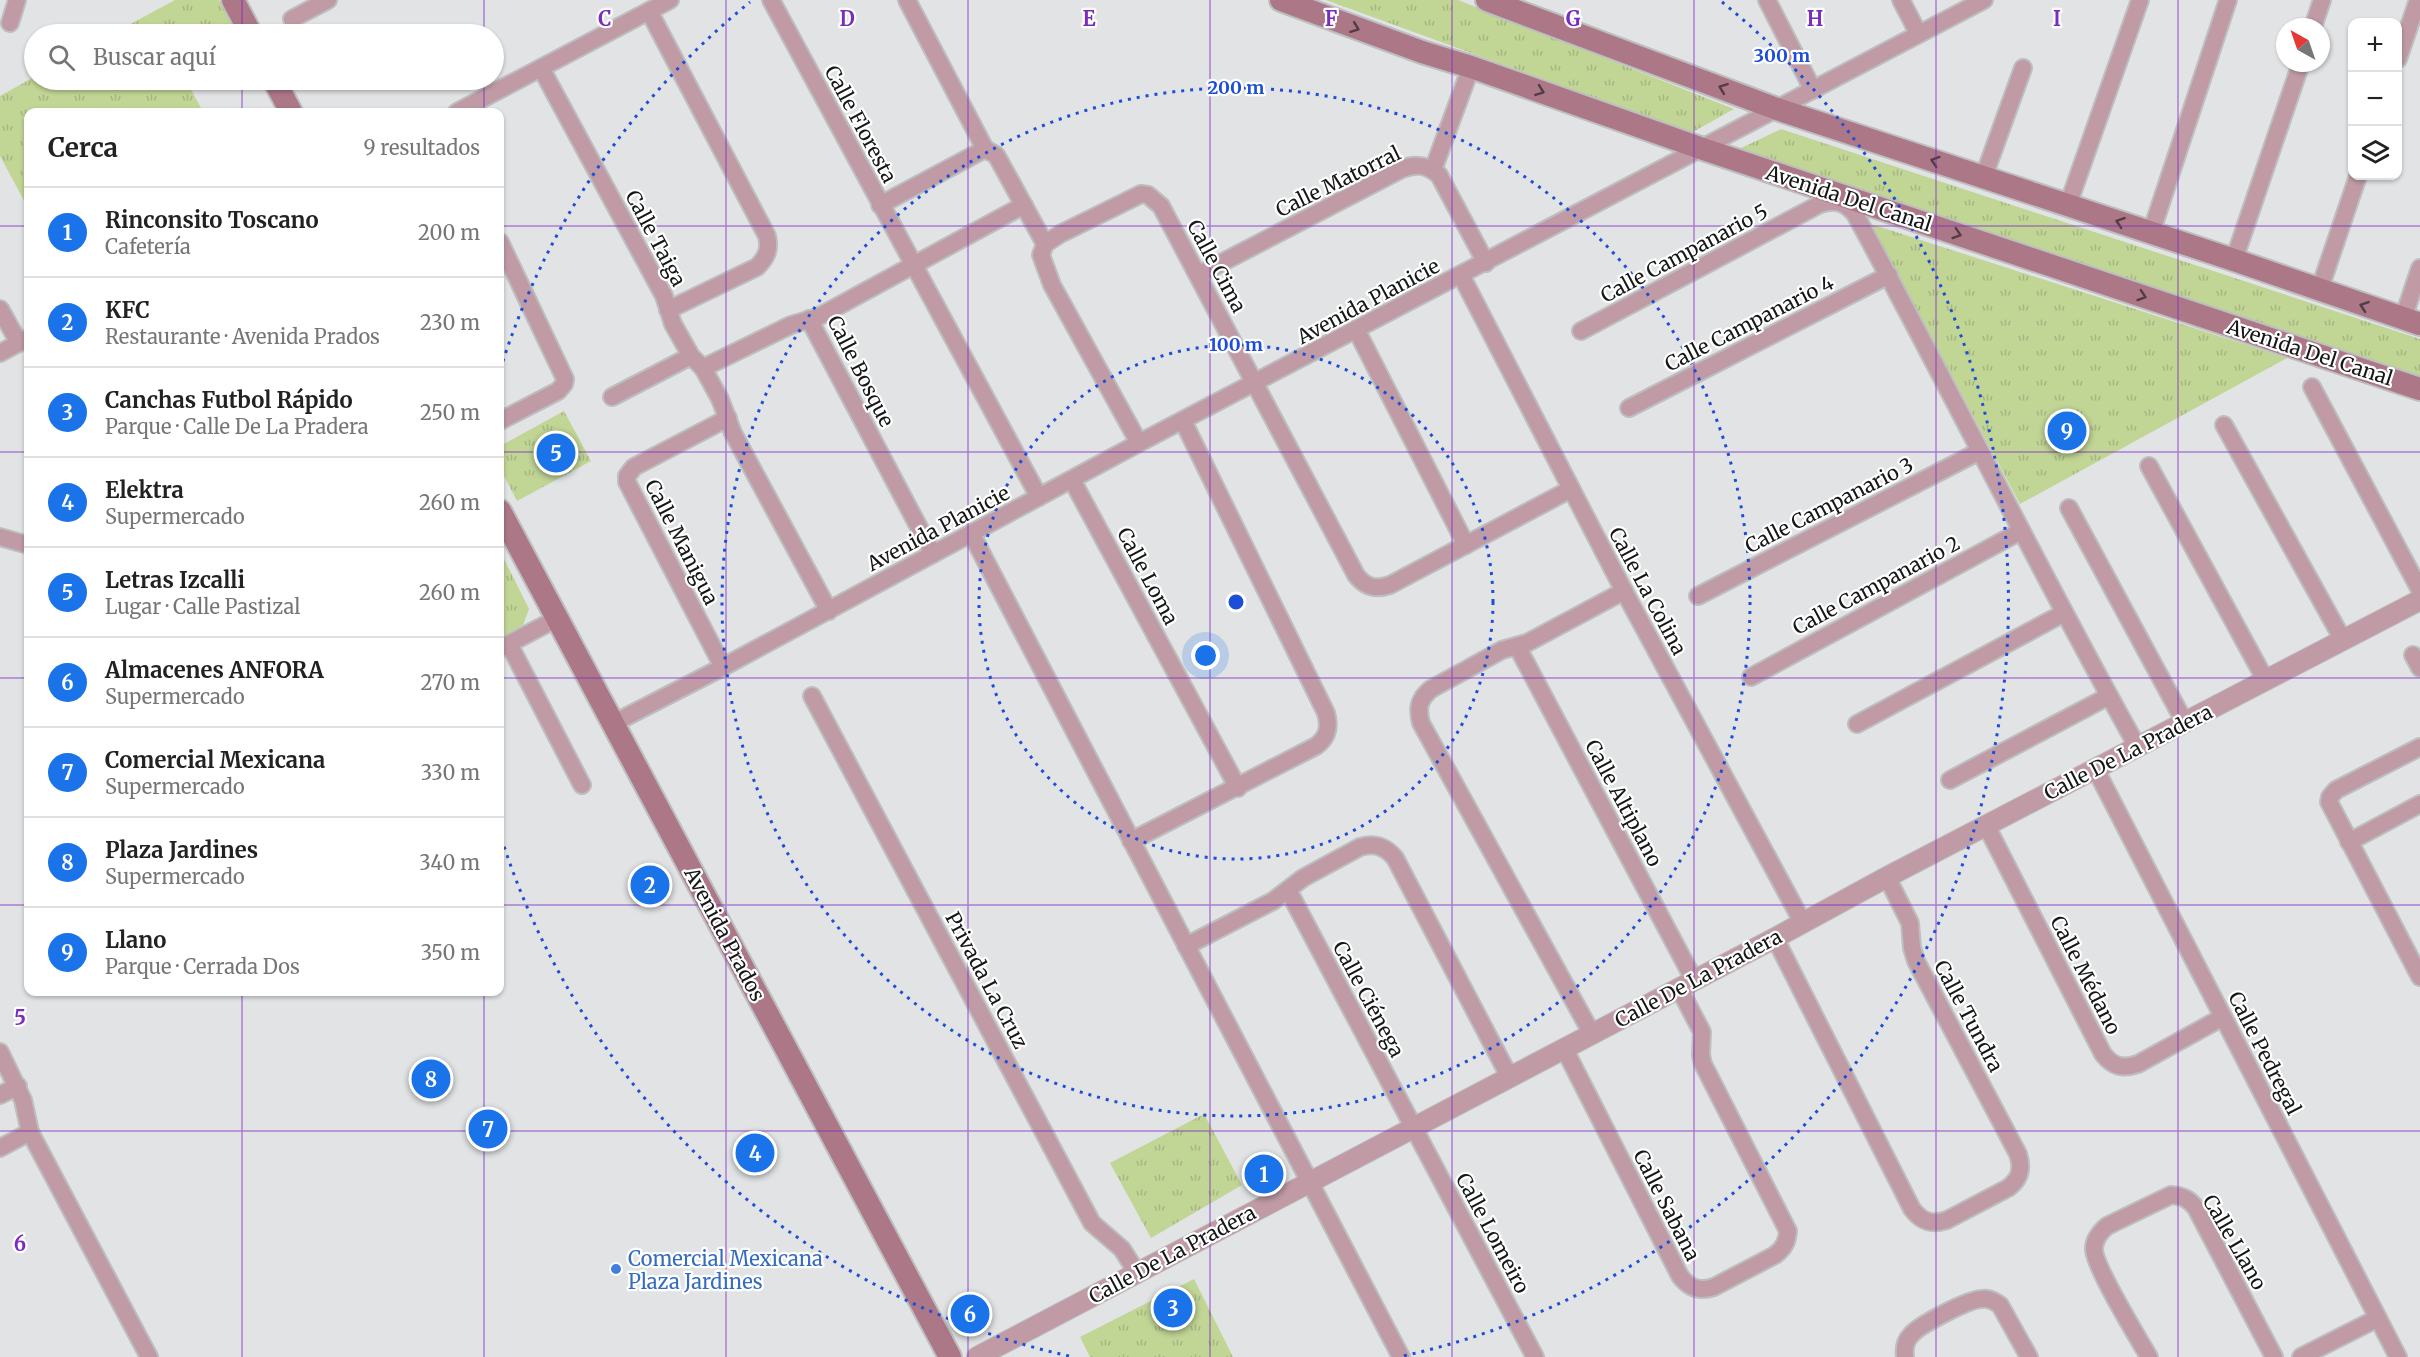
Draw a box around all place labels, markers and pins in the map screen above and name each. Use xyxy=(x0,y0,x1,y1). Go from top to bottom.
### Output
pin: 9 xyxy=(2048,408,2086,454)
pin: 5 xyxy=(536,430,576,476)
centre of rings xyxy=(1226,592,1246,612)
pin: 2 xyxy=(630,862,670,908)
pin: 8 xyxy=(412,1056,450,1102)
pin: 7 xyxy=(468,1106,508,1152)
pin: 4 xyxy=(736,1130,774,1176)
pin: 1 xyxy=(1244,1152,1284,1196)
place label: Comercial Mexicana Plaza Jardines xyxy=(628,1246,823,1294)
marker: Comercial Mexicana Plaza Jardines xyxy=(609,1262,623,1276)
pin: 3 xyxy=(1154,1286,1192,1330)
pin: 6 xyxy=(950,1292,990,1336)

